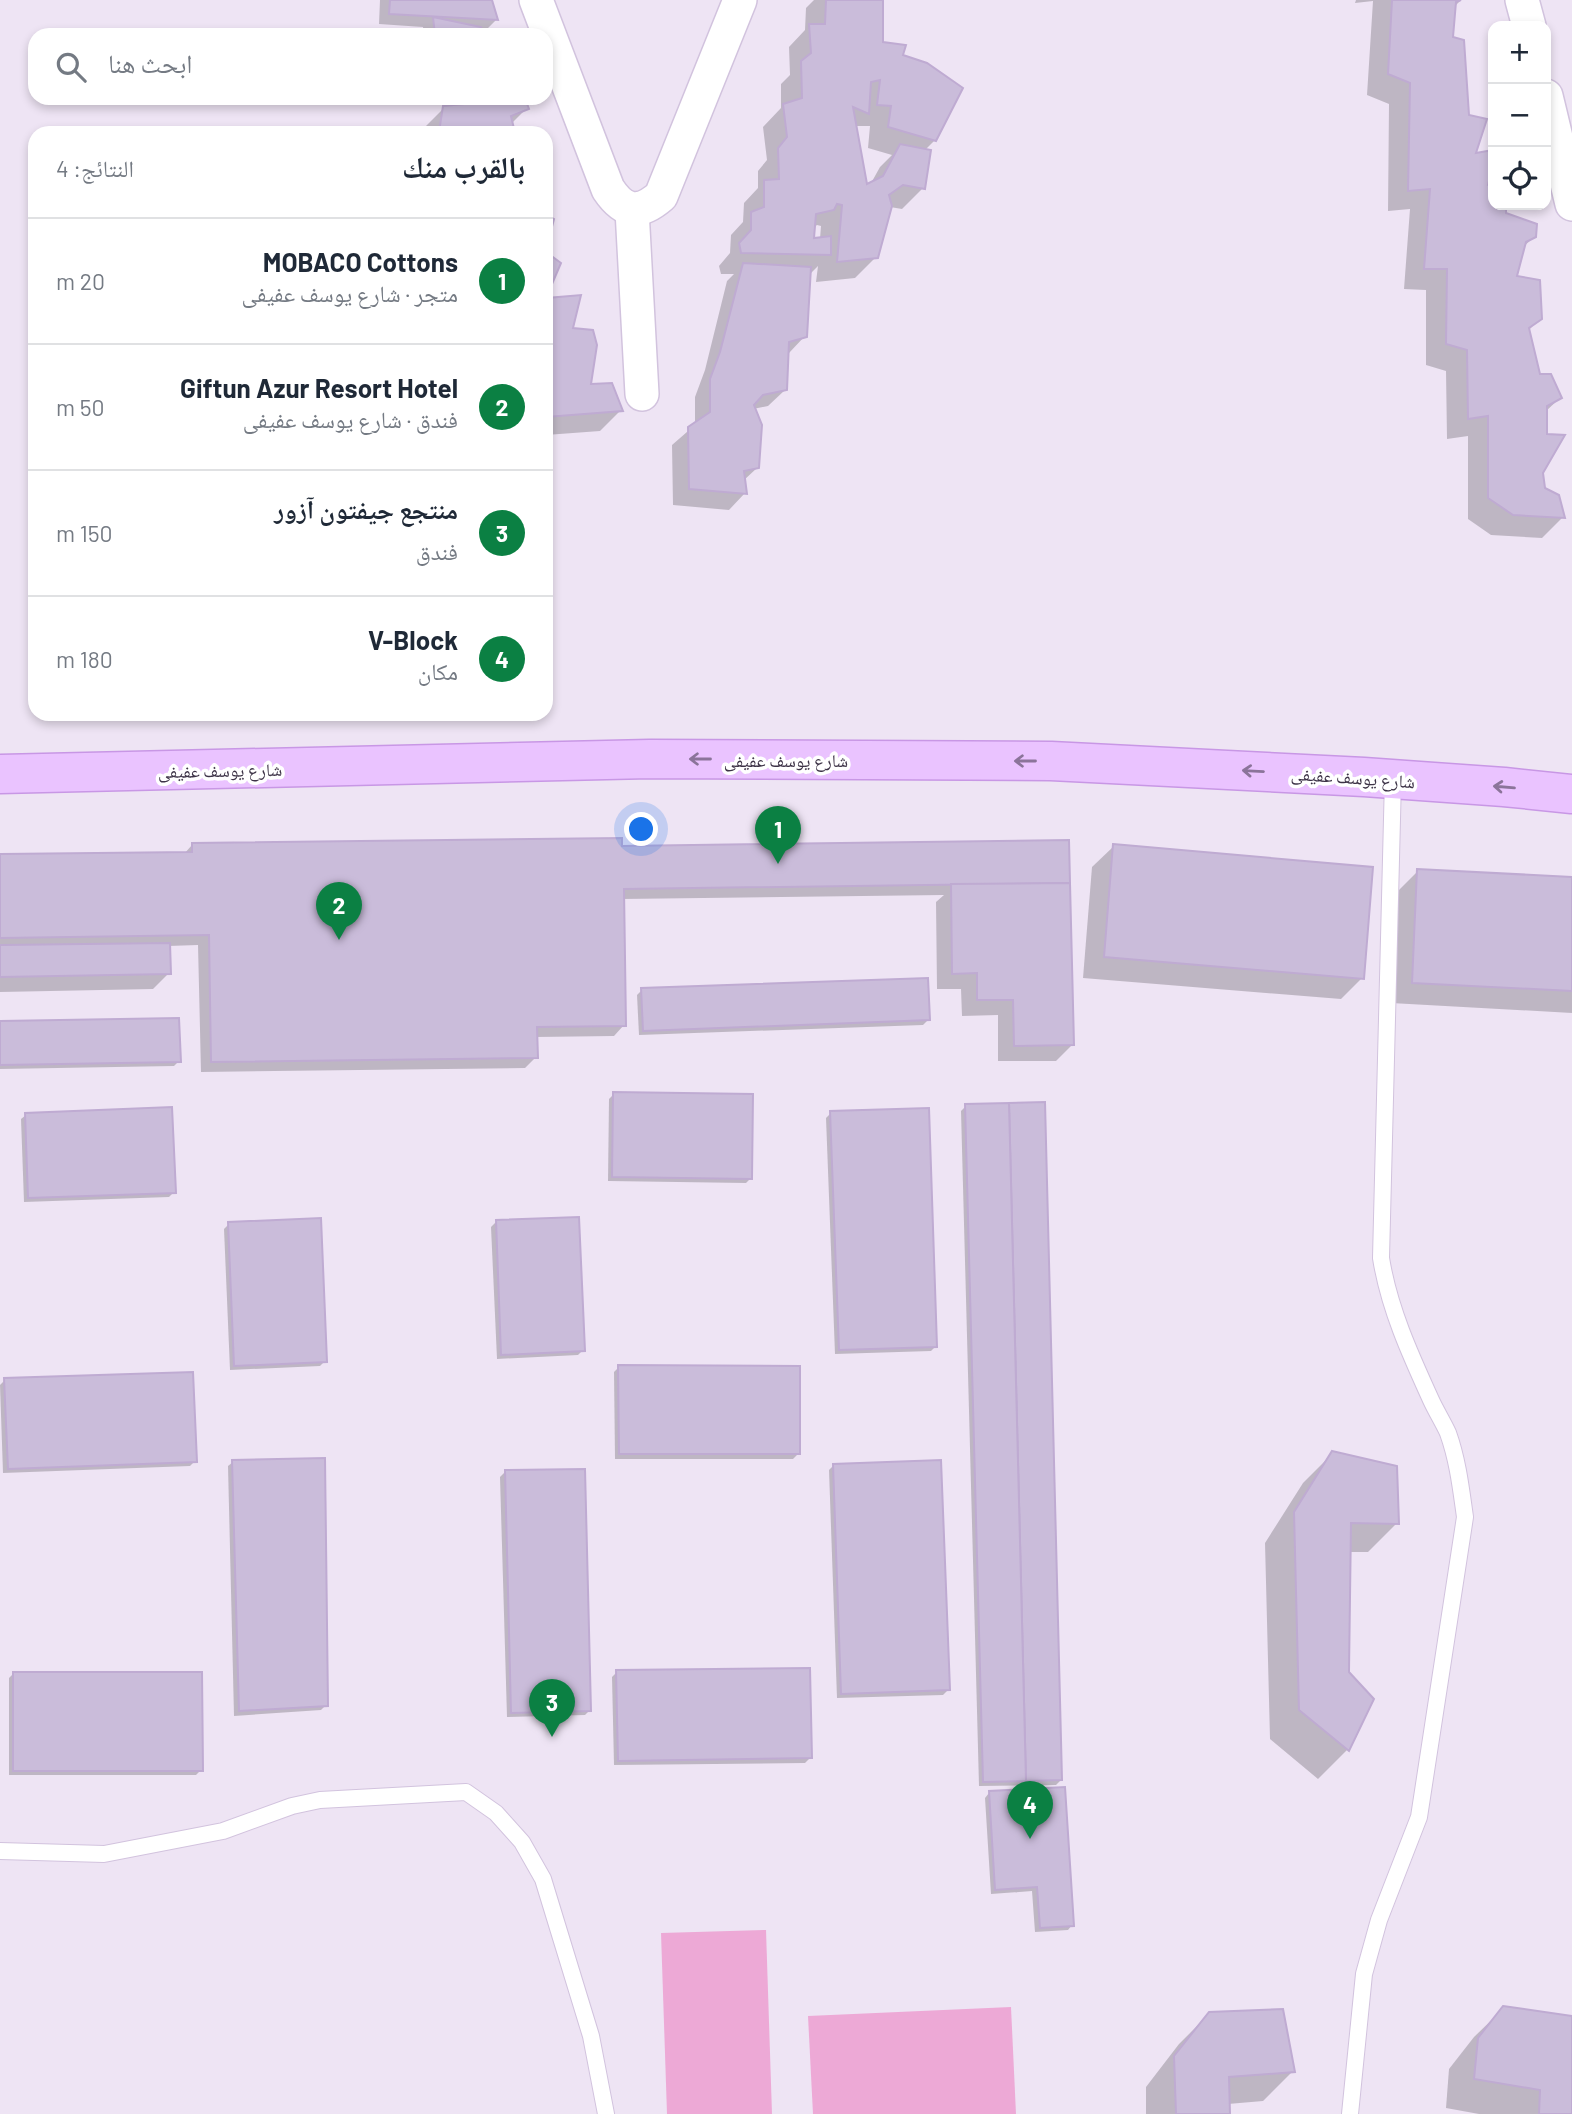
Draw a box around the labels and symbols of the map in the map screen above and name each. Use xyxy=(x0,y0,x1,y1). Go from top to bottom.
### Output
street label: شارع يوسف عفيفى xyxy=(724,749,848,772)
one-way arrow xyxy=(689,752,712,766)
one-way arrow xyxy=(1014,754,1037,768)
street label: شارع يوسف عفيفى xyxy=(158,758,282,783)
street label: شارع يوسف عفيفى xyxy=(1290,762,1416,793)
one-way arrow xyxy=(1241,765,1264,778)
one-way arrow xyxy=(1493,780,1516,793)
pin: 1 xyxy=(755,806,801,864)
your location xyxy=(624,812,658,846)
pin: 2 xyxy=(316,882,362,940)
pin: 3 xyxy=(529,1679,575,1737)
pin: 4 xyxy=(1007,1781,1053,1839)

